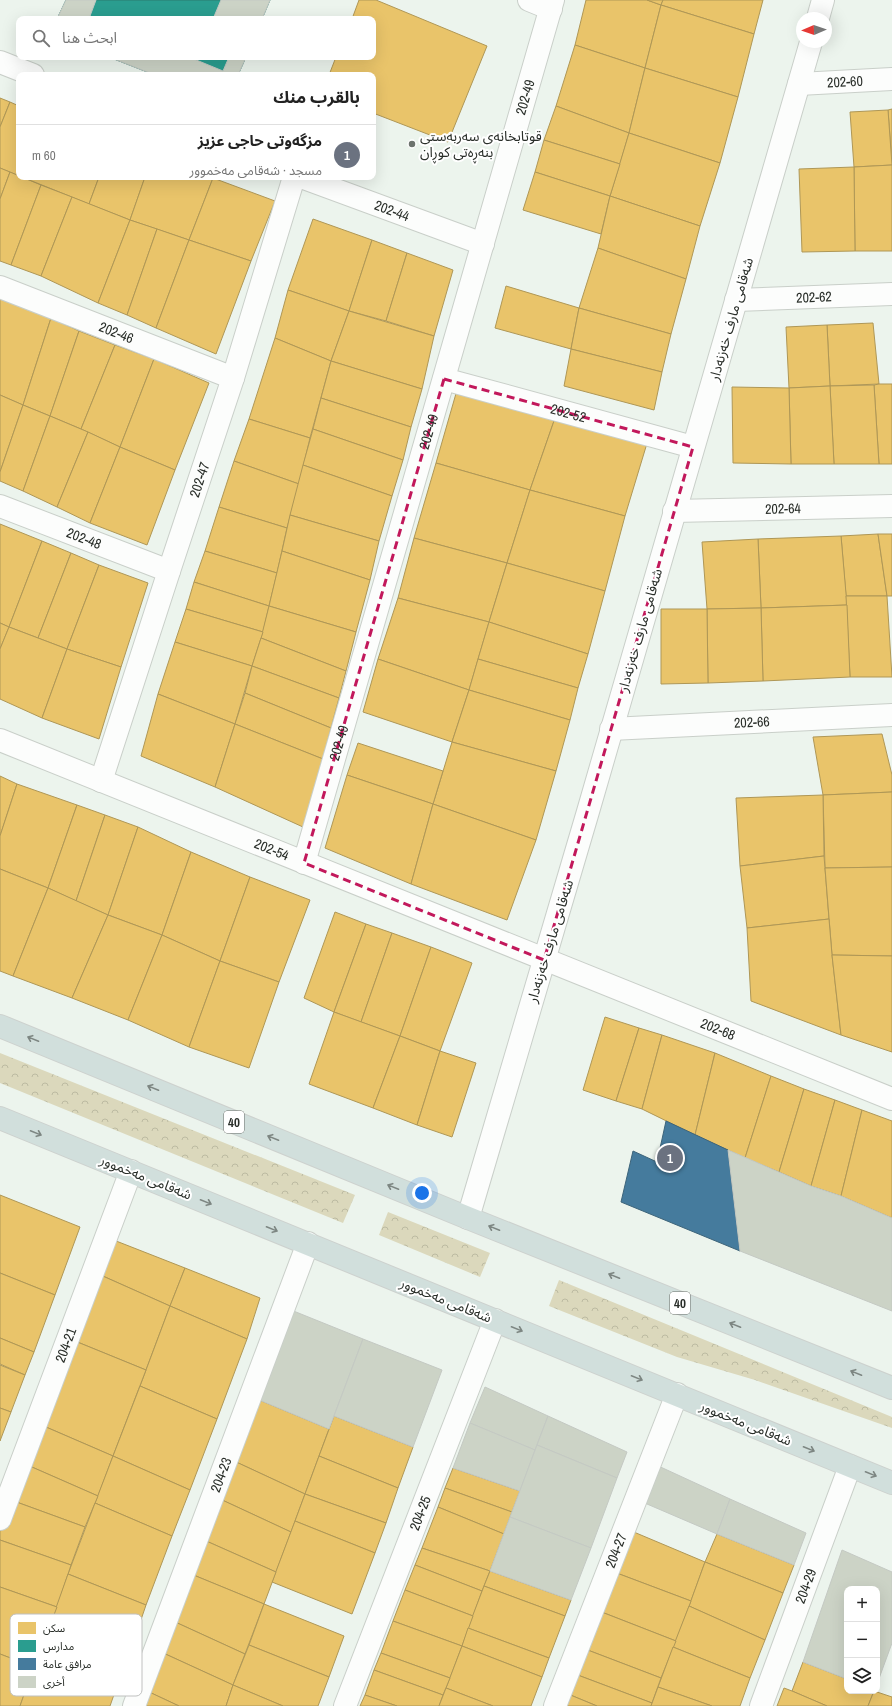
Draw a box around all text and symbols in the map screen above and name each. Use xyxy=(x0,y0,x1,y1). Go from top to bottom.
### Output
north arrow xyxy=(796,12,832,48)
search box xyxy=(16,16,376,60)
icon: search xyxy=(30,27,52,49)
text: ابحث هنا xyxy=(62,27,117,48)
street label: 202-60 xyxy=(827,72,863,91)
street label: 202-49 xyxy=(511,78,539,117)
text: بالقرب منك xyxy=(273,85,360,108)
place label: قوتابخانەی سەربەستی بنەڕەتی کوڕان xyxy=(420,127,542,164)
text: مزگەوتی حاجی عزیز xyxy=(198,130,322,151)
marker: قوتابخانەی سەربەستی بنەڕەتی کوڕان xyxy=(407,139,417,149)
text: 60 m xyxy=(32,147,56,164)
text: 1 xyxy=(344,147,350,164)
text: مسجد · شەقامی مەخموور xyxy=(190,162,322,179)
street label: 202-44 xyxy=(372,196,412,225)
street label: شەقامی مارف خەزنەدار xyxy=(704,255,757,384)
street label: 202-62 xyxy=(796,287,832,307)
street label: 202-46 xyxy=(96,318,136,347)
street label: 202-52 xyxy=(549,400,588,426)
street label: 202-49 xyxy=(415,412,442,451)
street label: 202-47 xyxy=(185,460,213,499)
street label: 202-64 xyxy=(765,499,802,518)
street label: 202-48 xyxy=(64,523,104,553)
street label: شەقامی مارف خەزنەدار xyxy=(613,566,666,695)
street label: 202-66 xyxy=(734,712,770,732)
street label: 202-49 xyxy=(325,723,352,763)
street label: 202-54 xyxy=(252,834,292,865)
street label: شەقامی مارف خەزنەدار xyxy=(522,877,577,1006)
street label: 202-68 xyxy=(698,1014,738,1044)
one-way arrow xyxy=(27,1035,39,1042)
one-way arrow xyxy=(147,1084,159,1092)
road number: 40 xyxy=(224,1111,244,1133)
one-way arrow xyxy=(30,1129,42,1137)
one-way arrow xyxy=(268,1133,280,1141)
pin: 1 xyxy=(657,1143,683,1173)
street label: شەقامی مەخموور xyxy=(97,1150,195,1204)
one-way arrow xyxy=(388,1183,400,1190)
your location xyxy=(412,1183,432,1203)
one-way arrow xyxy=(199,1198,211,1206)
one-way arrow xyxy=(488,1224,500,1231)
one-way arrow xyxy=(266,1225,278,1233)
one-way arrow xyxy=(609,1272,621,1280)
street label: شەقامی مەخموور xyxy=(397,1273,495,1327)
road number: 40 xyxy=(670,1292,690,1314)
one-way arrow xyxy=(730,1320,742,1328)
street label: 204-21 xyxy=(51,1324,80,1365)
one-way arrow xyxy=(510,1326,522,1333)
one-way arrow xyxy=(850,1369,862,1376)
one-way arrow xyxy=(631,1375,643,1382)
street label: شەقامی مەخموور xyxy=(697,1396,795,1450)
one-way arrow xyxy=(803,1445,815,1453)
street label: 204-23 xyxy=(206,1455,236,1495)
one-way arrow xyxy=(865,1471,877,1479)
street label: 204-25 xyxy=(405,1493,435,1533)
street label: 204-27 xyxy=(601,1531,631,1570)
street label: 204-29 xyxy=(791,1566,820,1606)
map controls xyxy=(844,1586,880,1694)
button: + xyxy=(844,1586,880,1622)
legend xyxy=(10,1614,142,1696)
text: سكن xyxy=(43,1621,66,1635)
button: − xyxy=(844,1622,880,1658)
text: مدارس xyxy=(43,1639,74,1653)
text: مرافق عامة xyxy=(43,1657,92,1671)
button: layers xyxy=(844,1658,880,1694)
text: أخرى xyxy=(43,1675,65,1689)

